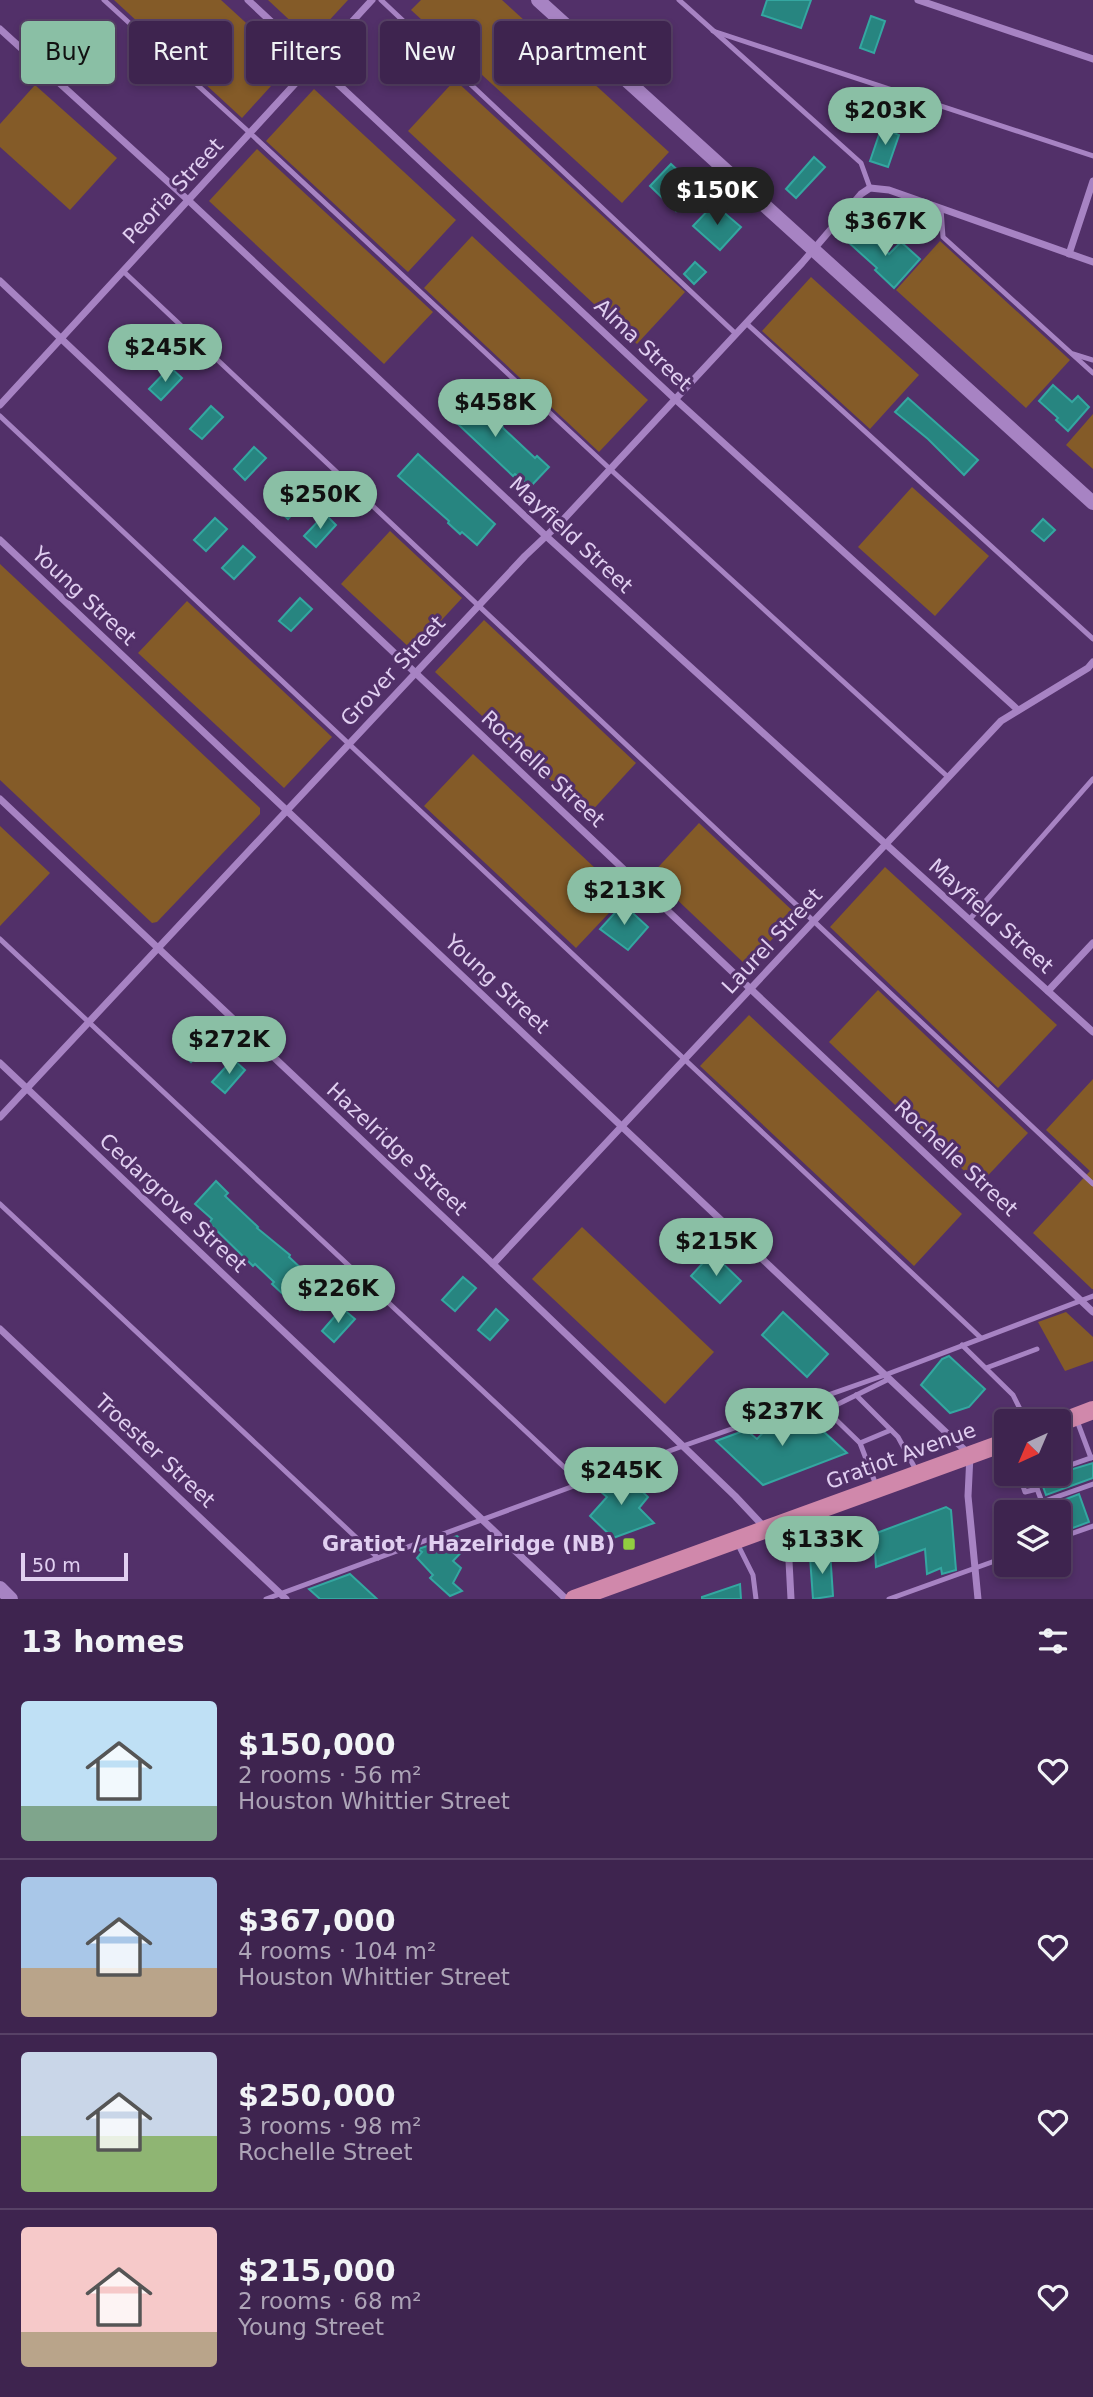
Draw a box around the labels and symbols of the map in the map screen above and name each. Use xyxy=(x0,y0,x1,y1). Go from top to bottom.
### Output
pin: $203K xyxy=(836,88,934,147)
street label: Peoria Street xyxy=(118,133,228,249)
pin: $150K xyxy=(668,168,766,227)
pin: $367K xyxy=(836,198,934,258)
street label: Alma Street xyxy=(589,294,697,396)
pin: $245K xyxy=(116,324,214,384)
pin: $458K xyxy=(446,380,544,439)
pin: $250K xyxy=(271,472,369,531)
street label: Mayfield Street xyxy=(505,472,637,598)
street label: Young Street xyxy=(26,541,141,650)
street label: Grover Street xyxy=(336,611,450,731)
street label: Rochelle Street xyxy=(477,706,609,832)
street label: Mayfield Street xyxy=(924,854,1058,978)
pin: $213K xyxy=(575,867,673,927)
street label: Laurel Street xyxy=(717,883,827,999)
street label: Young Street xyxy=(439,929,554,1038)
pin: $272K xyxy=(180,1016,278,1076)
street label: Hazelridge Street xyxy=(322,1078,472,1220)
street label: Rochelle Street xyxy=(890,1095,1022,1221)
street label: Cedargrove Street xyxy=(95,1129,251,1277)
pin: $215K xyxy=(667,1218,765,1278)
pin: $226K xyxy=(289,1266,387,1325)
pin: $237K xyxy=(733,1388,831,1448)
street label: Troester Street xyxy=(89,1389,220,1513)
north arrow xyxy=(994,1409,1071,1486)
street label: Gratiot Avenue xyxy=(823,1418,979,1494)
pin: $245K xyxy=(572,1448,670,1507)
pin: $133K xyxy=(773,1516,871,1576)
place label: Gratiot / Hazelridge (NB) xyxy=(322,1532,615,1556)
marker: Gratiot / Hazelridge (NB) xyxy=(621,1536,637,1552)
scale bar xyxy=(21,1550,128,1582)

